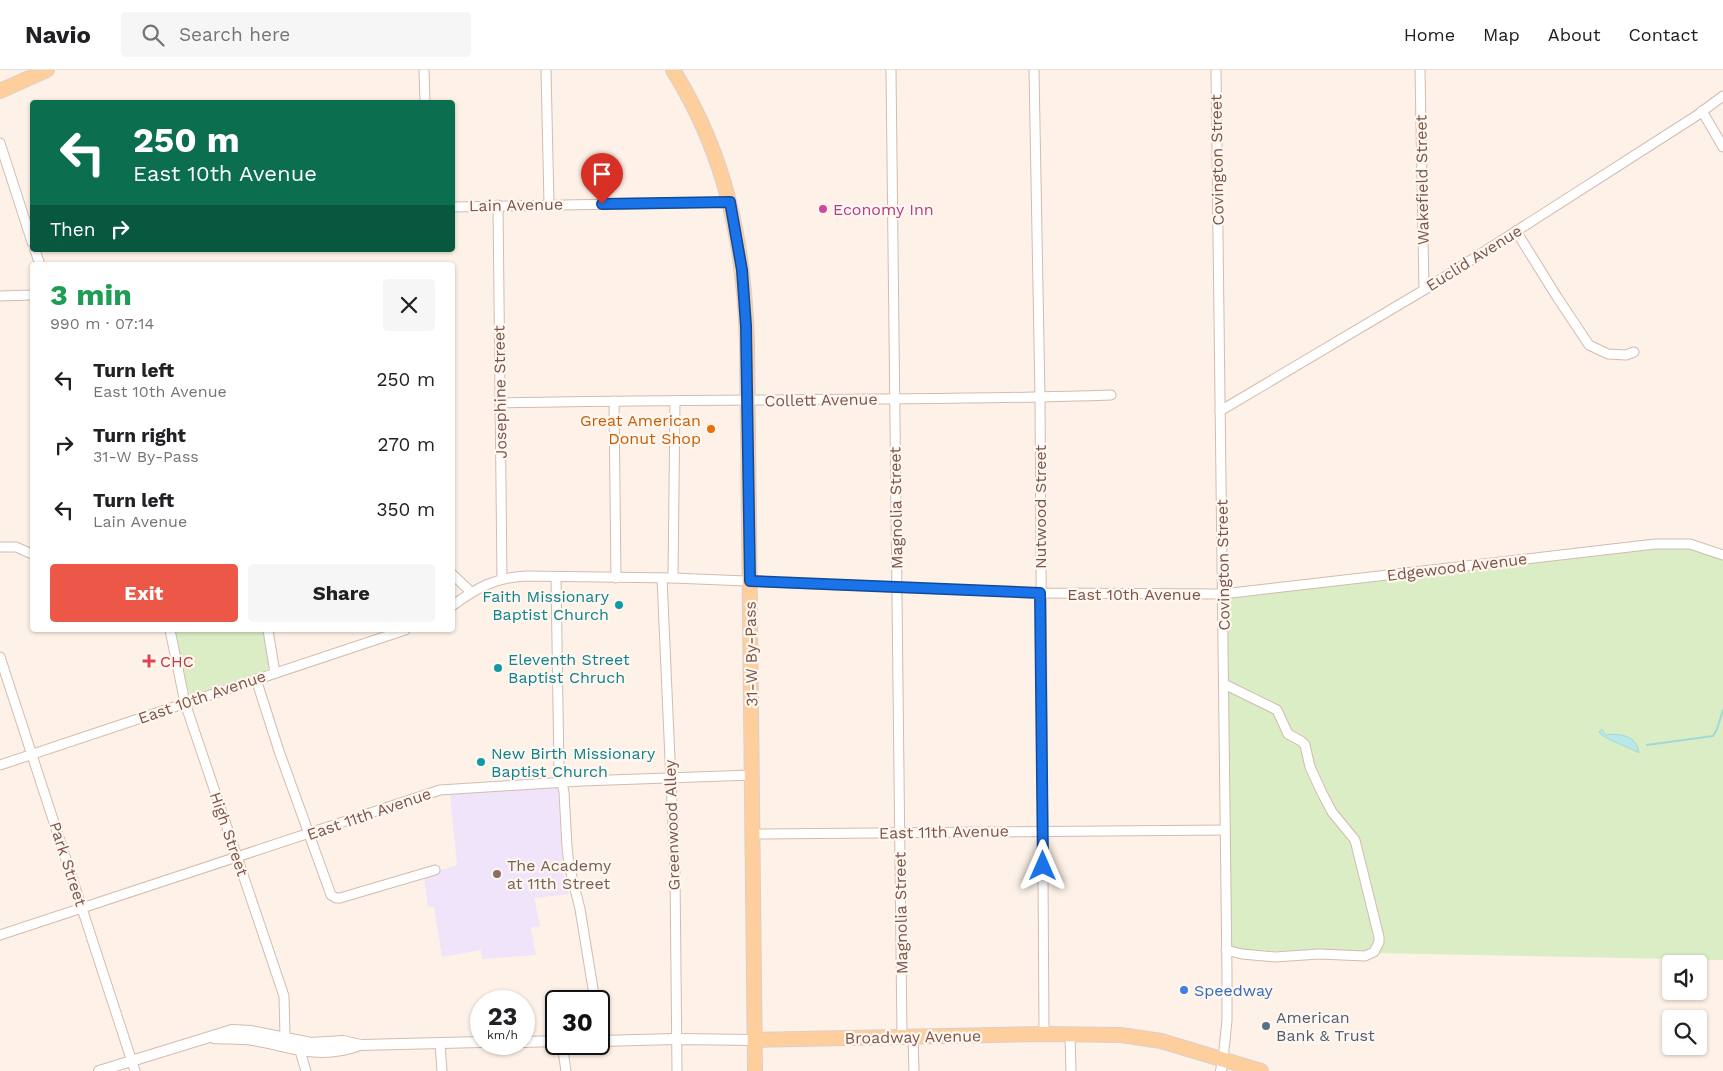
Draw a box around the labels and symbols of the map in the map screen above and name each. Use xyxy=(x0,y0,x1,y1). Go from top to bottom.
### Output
street label: Covington Street xyxy=(1206,94,1228,226)
street label: Wakefield Street xyxy=(1411,115,1433,245)
pin xyxy=(581,153,623,204)
street label: Lain Avenue xyxy=(469,195,563,215)
place label: Economy Inn xyxy=(833,200,934,219)
marker: Economy Inn xyxy=(817,203,829,215)
street label: Euclid Avenue xyxy=(1423,221,1525,295)
street label: Josephine Street xyxy=(489,325,511,459)
street label: Collett Avenue xyxy=(764,390,878,410)
place label: Great American Donut Shop xyxy=(580,411,701,448)
marker: Great American Donut Shop xyxy=(705,423,717,435)
street label: Nutwood Street xyxy=(1031,445,1050,569)
street label: Magnolia Street xyxy=(885,447,907,569)
street label: Covington Street xyxy=(1212,499,1234,631)
street label: Edgewood Avenue xyxy=(1386,549,1528,585)
street label: East 10th Avenue xyxy=(1067,585,1201,604)
place label: Faith Missionary Baptist Church xyxy=(482,587,610,624)
marker: Faith Missionary Baptist Church xyxy=(613,599,625,611)
street label: 31-W By-Pass xyxy=(741,601,761,707)
place label: Eleventh Street Baptist Chruch xyxy=(508,650,630,687)
place label: CHC xyxy=(160,652,194,671)
marker: CHC xyxy=(142,654,156,668)
marker: Eleventh Street Baptist Chruch xyxy=(492,662,504,674)
street label: East 10th Avenue xyxy=(136,666,268,728)
place label: New Birth Missionary Baptist Church xyxy=(491,744,656,781)
marker: New Birth Missionary Baptist Church xyxy=(475,756,487,768)
street label: Greenwood Alley xyxy=(660,759,684,891)
street label: East 11th Avenue xyxy=(304,784,434,844)
street label: High Street xyxy=(206,789,252,879)
street label: Park Street xyxy=(45,819,91,909)
street label: East 11th Avenue xyxy=(879,821,1009,843)
position arrow xyxy=(1016,839,1068,891)
street label: Magnolia Street xyxy=(890,852,912,974)
place label: The Academy at 11th Street xyxy=(507,856,612,893)
marker: The Academy at 11th Street xyxy=(491,868,503,880)
place label: Speedway xyxy=(1194,981,1273,1000)
marker: Speedway xyxy=(1178,984,1190,996)
speed limit sign: 30 xyxy=(545,990,610,1055)
place label: American Bank & Trust xyxy=(1276,1008,1375,1045)
marker: American Bank & Trust xyxy=(1260,1020,1272,1032)
street label: Broadway Avenue xyxy=(845,1026,981,1048)

